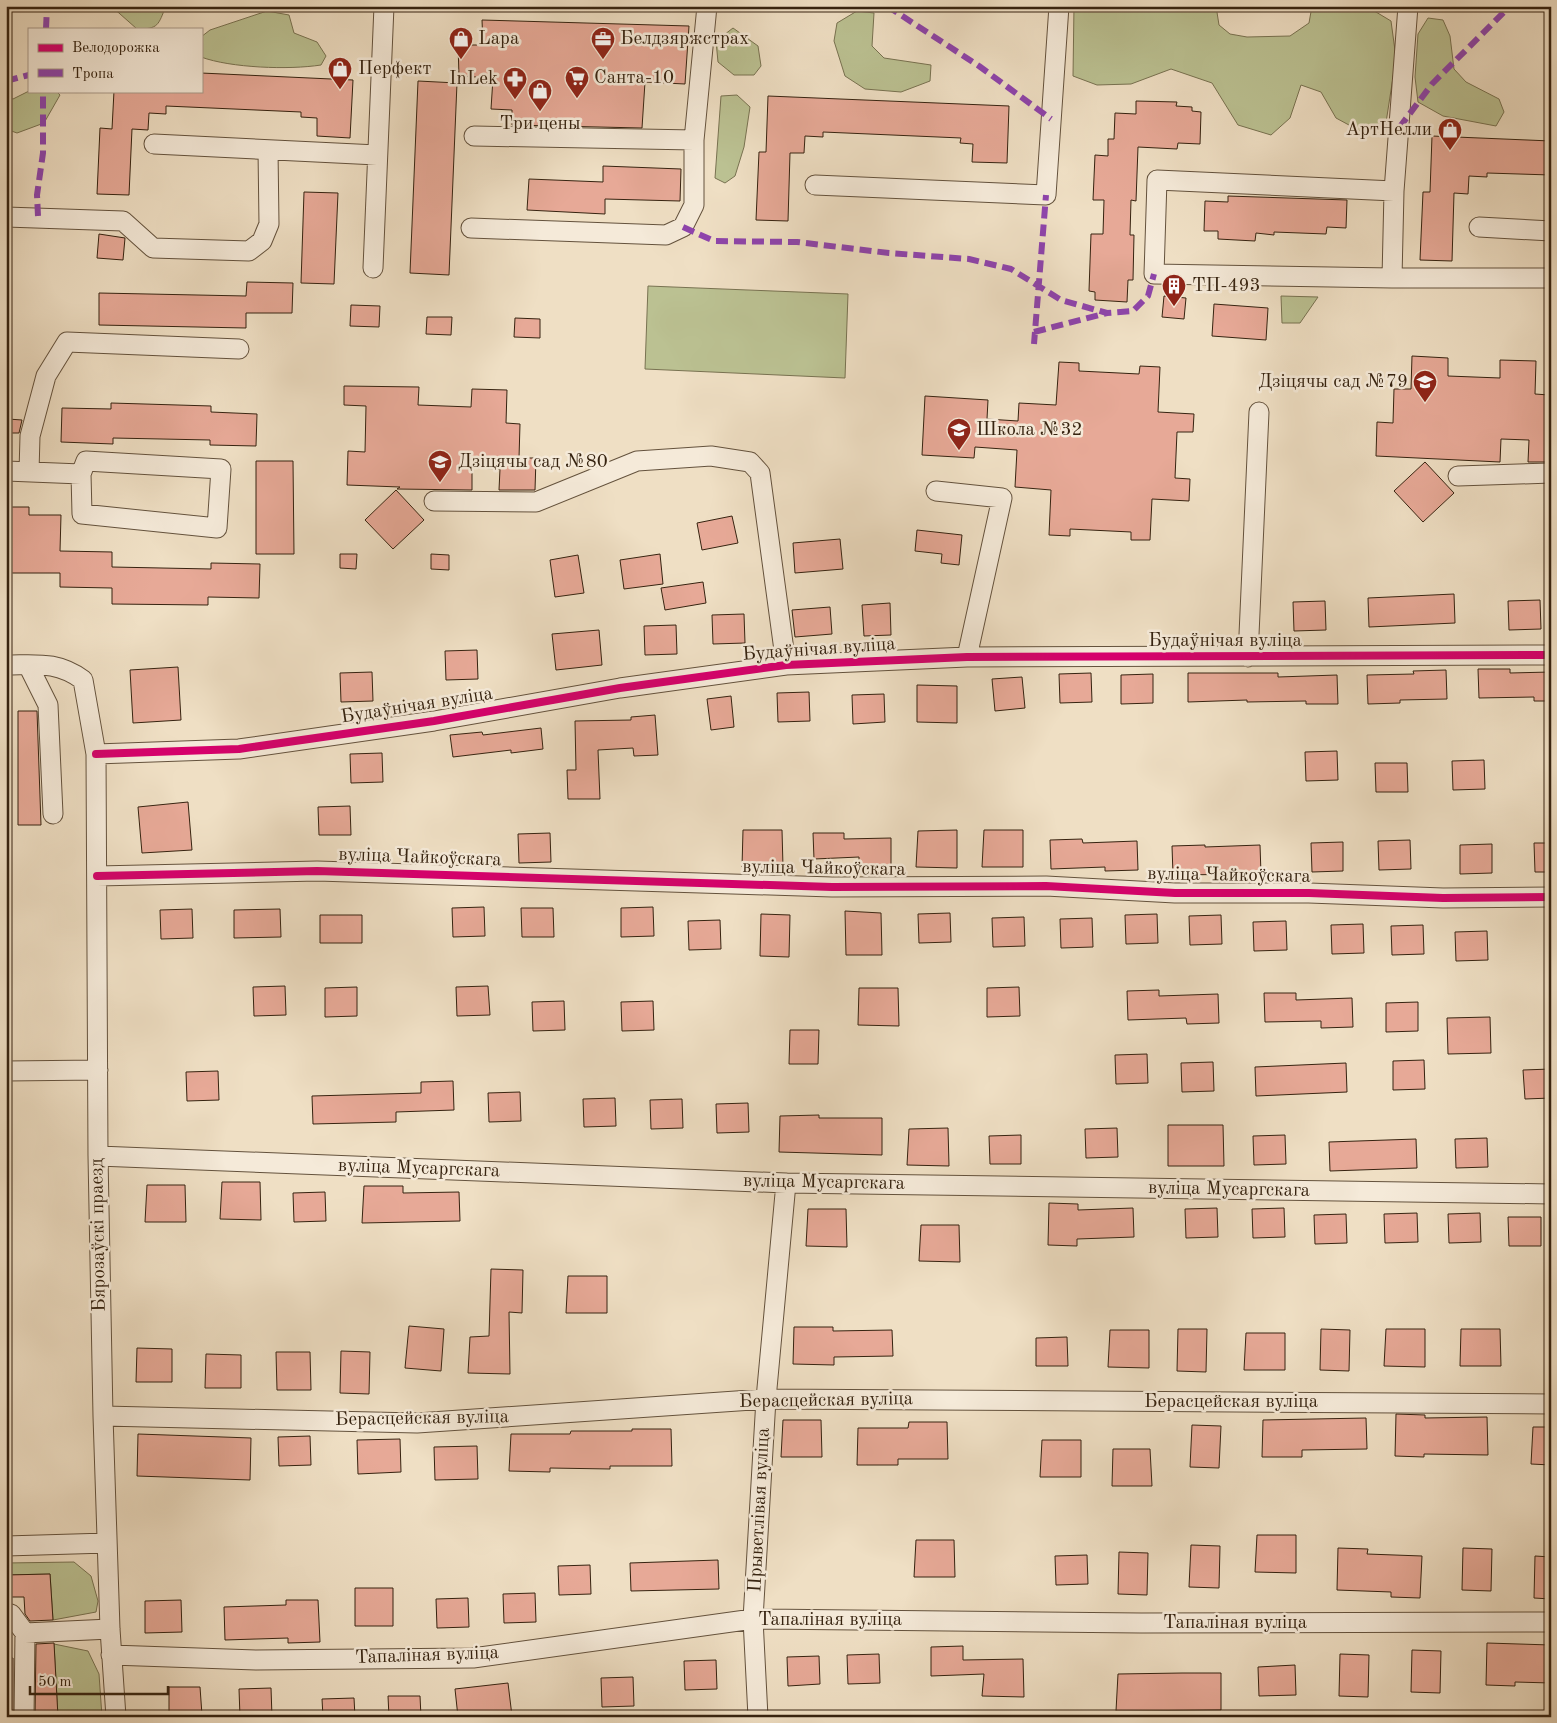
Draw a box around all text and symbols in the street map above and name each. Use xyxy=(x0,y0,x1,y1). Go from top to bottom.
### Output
shop icon: Lapa xyxy=(448,26,474,60)
office icon: Белдзяржстрах xyxy=(590,26,616,60)
legend xyxy=(28,28,202,92)
place label: Lapa xyxy=(478,30,520,49)
place label: Белдзяржстрах xyxy=(620,30,749,49)
text: Велодорожка xyxy=(72,41,160,56)
shop icon: Перфект xyxy=(327,56,353,90)
place label: Перфект xyxy=(358,60,431,79)
supermarket icon: Санта-10 xyxy=(564,65,590,99)
pharmacy icon: InLek xyxy=(502,66,528,100)
text: Тропа xyxy=(72,67,114,82)
place label: Санта-10 xyxy=(594,69,674,88)
place label: InLek xyxy=(449,70,498,89)
shop icon: Три цены xyxy=(527,78,553,112)
place label: Три цены xyxy=(499,115,581,134)
shop icon: АртНелли xyxy=(1437,117,1463,151)
place label: АртНелли xyxy=(1346,121,1432,140)
building icon: ТП-493 xyxy=(1161,273,1187,307)
place label: ТП-493 xyxy=(1192,277,1261,296)
school or university icon: Дзіцячы сад №79 xyxy=(1412,369,1438,403)
place label: Дзіцячы сад №79 xyxy=(1258,373,1408,392)
school or university icon: Школа №32 xyxy=(946,417,972,451)
place label: Школа №32 xyxy=(976,421,1083,440)
school or university icon: Дзіцячы сад №80 xyxy=(427,449,453,483)
place label: Дзіцячы сад №80 xyxy=(458,453,608,472)
street label: Будаўнічая вуліца xyxy=(1148,632,1302,651)
street label: Будаўнічая вуліца xyxy=(742,635,897,665)
street label: Будаўнічая вуліца xyxy=(340,684,495,727)
street label: вуліца Чайкоўскага xyxy=(338,846,503,870)
street label: вуліца Чайкоўскага xyxy=(742,858,906,880)
street label: вуліца Чайкоўскага xyxy=(1147,865,1311,887)
street label: Бярозаўскі праезд xyxy=(88,1157,110,1312)
street label: вуліца Мусаргскага xyxy=(338,1157,501,1181)
street label: вуліца Мусаргскага xyxy=(743,1172,906,1194)
street label: вуліца Мусаргскага xyxy=(1148,1179,1311,1201)
street label: Берасцейская вуліца xyxy=(739,1390,914,1412)
street label: Берасцейская вуліца xyxy=(1144,1393,1319,1412)
street label: Берасцейская вуліца xyxy=(335,1408,510,1430)
street label: Прыветлівая вуліца xyxy=(746,1427,774,1593)
street label: Тапаліная вуліца xyxy=(758,1611,903,1630)
street label: Тапаліная вуліца xyxy=(1163,1614,1308,1633)
street label: Тапаліная вуліца xyxy=(355,1644,500,1668)
scale bar xyxy=(30,1663,168,1695)
text: 50 m xyxy=(38,1675,72,1690)

